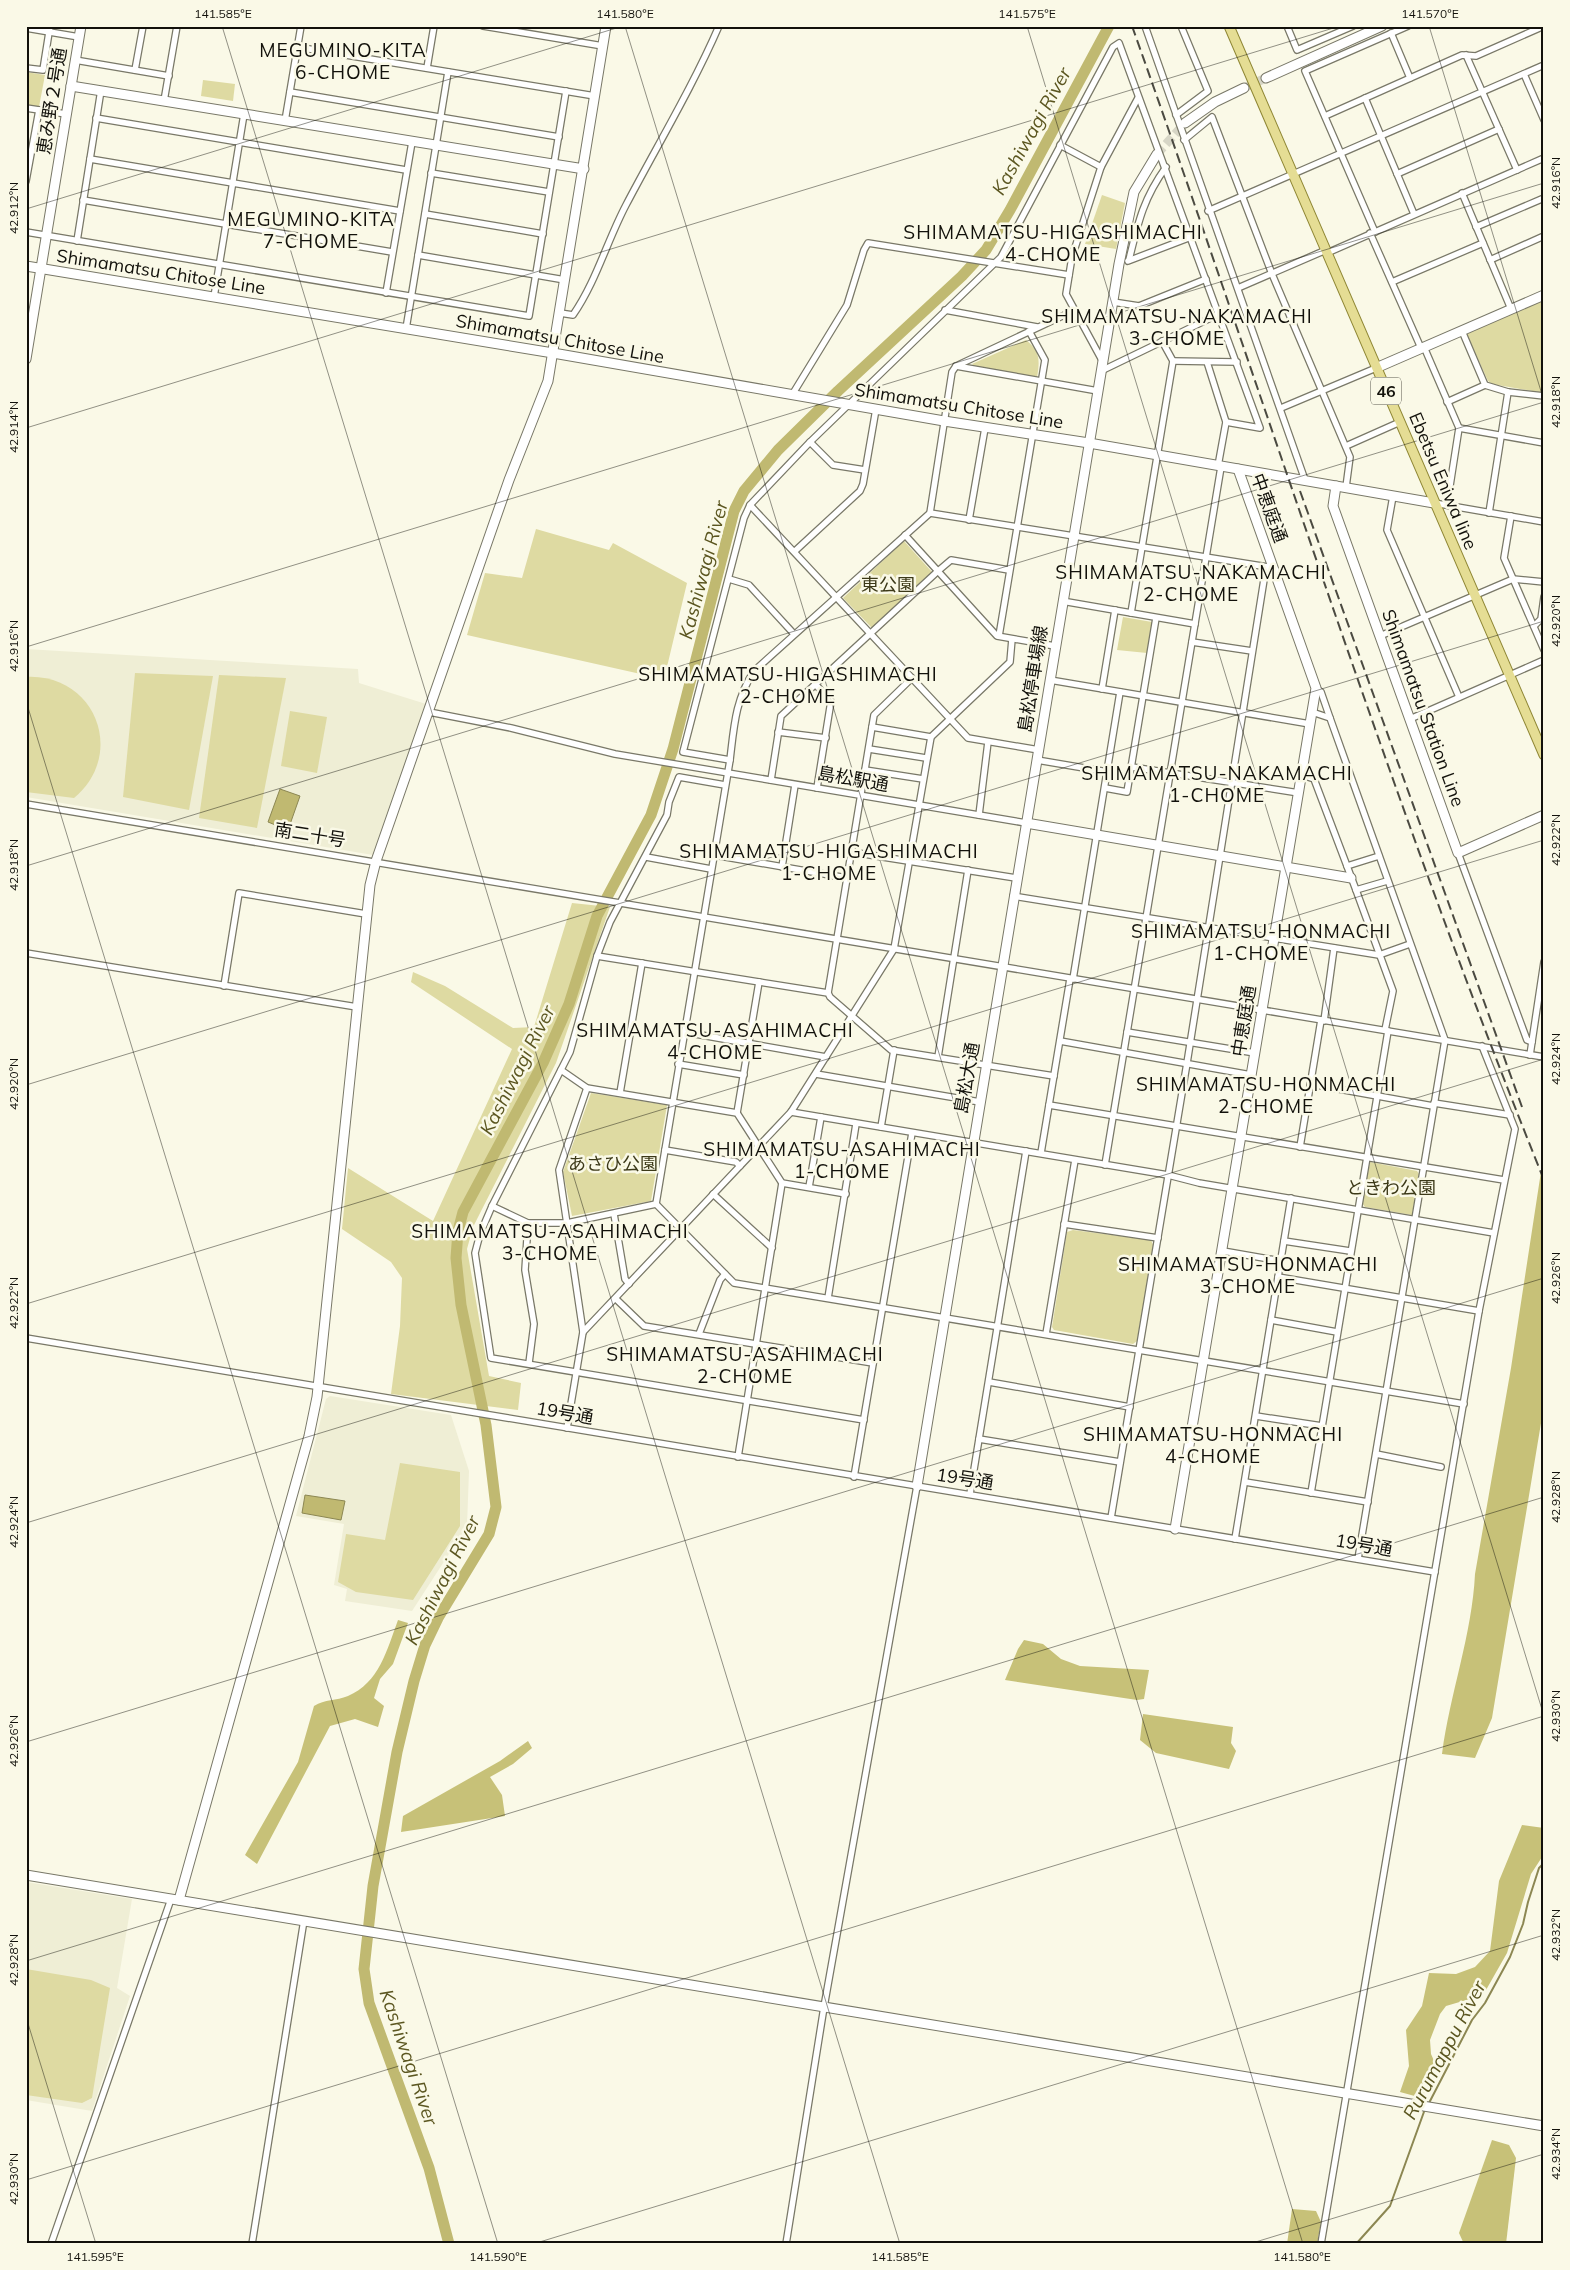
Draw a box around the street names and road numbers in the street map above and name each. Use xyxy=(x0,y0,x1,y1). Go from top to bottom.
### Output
street label: 恵み野２号通 xyxy=(32,46,71,156)
street label: Shimamatsu Chitose Line xyxy=(55,244,267,299)
street label: Shimamatsu Chitose Line xyxy=(454,309,666,368)
street label: Shimamatsu Chitose Line xyxy=(853,378,1065,433)
road number: 46 xyxy=(1371,378,1401,404)
street label: Ebetsu Eniwa line xyxy=(1404,409,1483,553)
street label: 中恵庭通 xyxy=(1246,470,1293,546)
street label: Shimamatsu Station Line xyxy=(1377,606,1470,810)
street label: 島松停車場線 xyxy=(1013,624,1052,734)
street label: 島松駅通 xyxy=(816,761,891,796)
street label: 南二十号 xyxy=(273,818,347,851)
street label: 中恵庭通 xyxy=(1227,984,1260,1058)
street label: 島松大通 xyxy=(949,1040,984,1115)
street label: 19号通 xyxy=(535,1396,595,1429)
street label: 19号通 xyxy=(935,1463,995,1494)
street label: 19号通 xyxy=(1334,1528,1394,1561)

